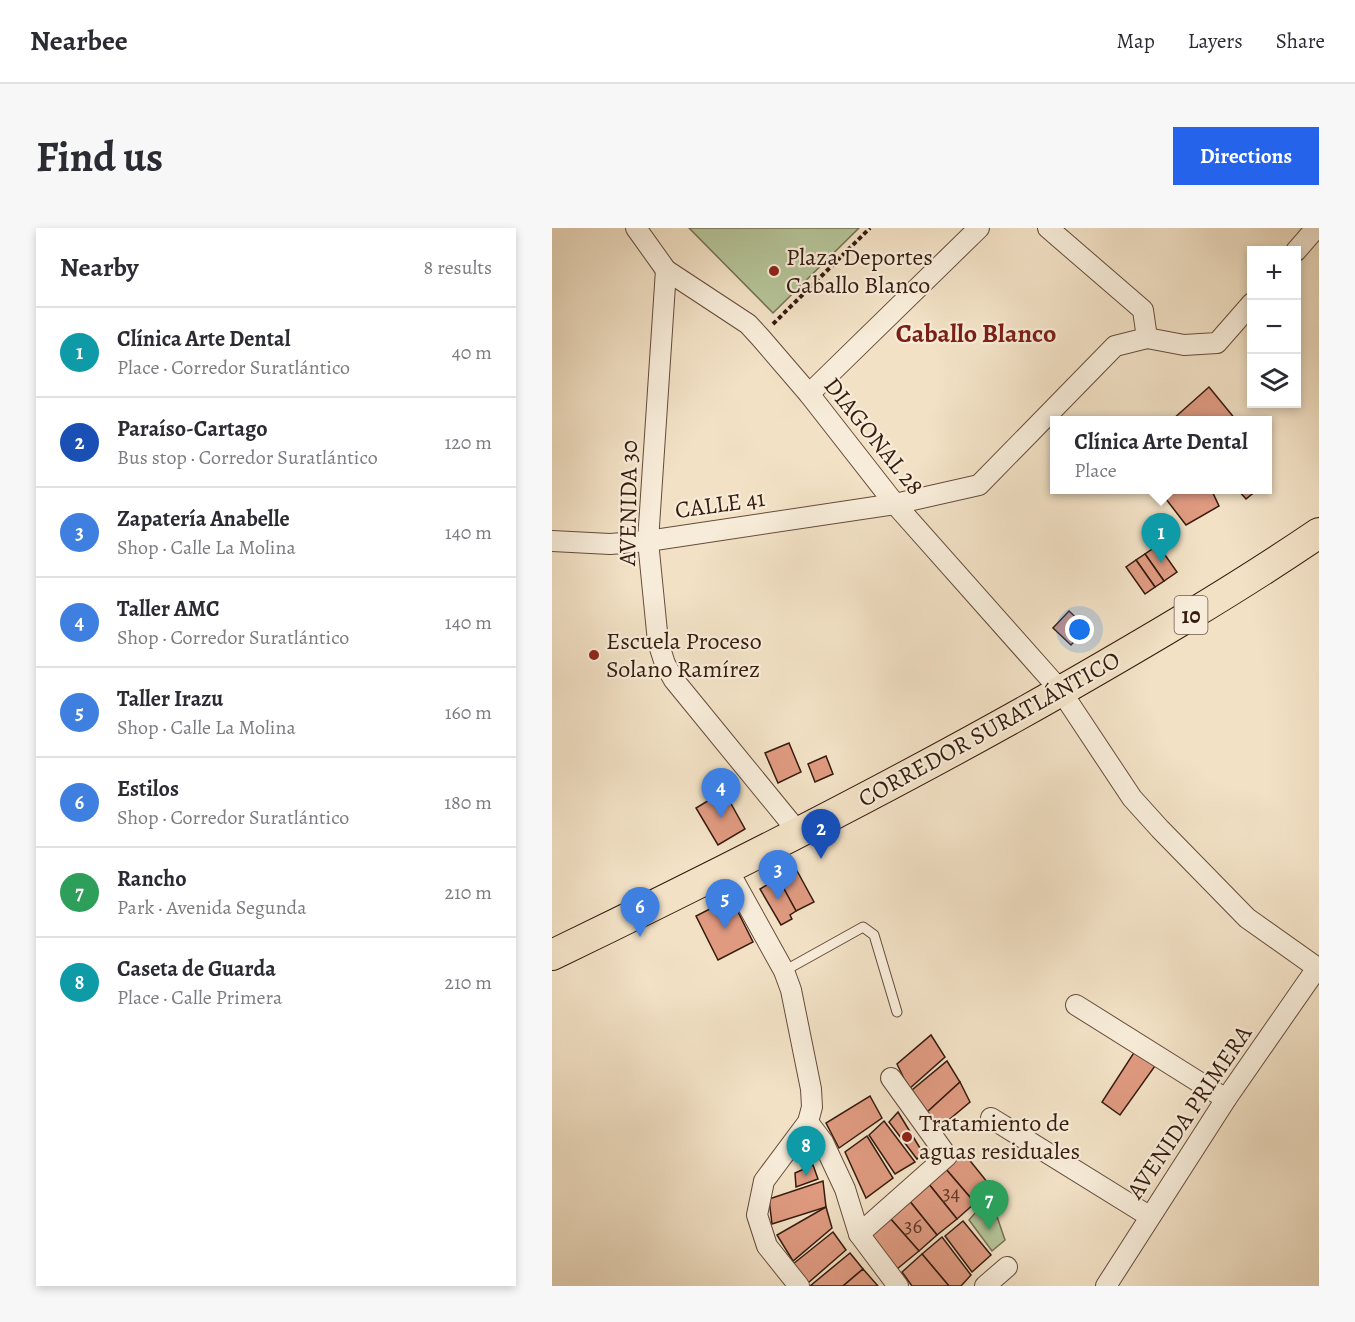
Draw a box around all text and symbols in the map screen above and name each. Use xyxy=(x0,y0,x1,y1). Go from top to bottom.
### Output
text: Nearbee xyxy=(30,22,128,60)
text: Map xyxy=(1116,27,1155,55)
text: Layers xyxy=(1188,27,1243,55)
text: Share xyxy=(1276,27,1325,55)
button: Directions xyxy=(1173,127,1319,185)
text: Find us xyxy=(36,128,163,185)
place label: Plaza Deportes Caballo Blanco xyxy=(786,241,933,301)
map controls xyxy=(1247,246,1301,408)
button: + xyxy=(1247,246,1301,300)
text: Nearby xyxy=(60,250,139,285)
text: 8 results xyxy=(424,254,492,281)
marker: Plaza Deportes Caballo Blanco xyxy=(767,264,781,278)
button: − xyxy=(1247,300,1301,354)
district label: Caballo Blanco xyxy=(896,316,1056,351)
text: Clínica Arte Dental xyxy=(117,324,290,354)
text: 1 xyxy=(76,339,83,366)
text: 40 m xyxy=(452,339,492,366)
text: Place · Corredor Suratlántico xyxy=(117,354,350,381)
button: layers xyxy=(1247,354,1301,408)
street label: DIAGONAL 28 xyxy=(817,370,931,502)
text: Paraíso-Cartago xyxy=(117,414,268,444)
popup xyxy=(1050,416,1272,494)
text: Clínica Arte Dental xyxy=(1074,427,1248,457)
text: 2 xyxy=(75,429,84,456)
text: 120 m xyxy=(444,429,492,456)
street label: AVENIDA 30 xyxy=(611,440,645,567)
text: Bus stop · Corredor Suratlántico xyxy=(117,444,378,471)
text: Place xyxy=(1074,457,1117,484)
street label: CALLE 41 xyxy=(673,482,767,526)
text: Zapatería Anabelle xyxy=(117,504,290,534)
pin: 1 xyxy=(1142,514,1180,563)
text: 3 xyxy=(75,519,84,546)
text: 140 m xyxy=(445,519,492,546)
text: Shop · Calle La Molina xyxy=(117,534,296,561)
text: Taller AMC xyxy=(117,594,220,624)
road number: 10 xyxy=(1174,596,1208,634)
text: 4 xyxy=(75,609,84,636)
text: 140 m xyxy=(445,609,492,636)
your location xyxy=(1065,615,1094,644)
text: Shop · Corredor Suratlántico xyxy=(117,624,349,651)
place label: Escuela Proceso Solano Ramírez xyxy=(606,625,762,685)
street label: CORREDOR SURATLÁNTICO xyxy=(852,644,1126,814)
marker: Escuela Proceso Solano Ramírez xyxy=(587,648,601,662)
text: Taller Irazu xyxy=(117,684,223,714)
text: 5 xyxy=(75,699,84,726)
text: 160 m xyxy=(445,699,492,726)
text: Shop · Calle La Molina xyxy=(117,714,296,741)
pin: 4 xyxy=(702,768,740,818)
text: Estilos xyxy=(117,774,179,804)
text: 6 xyxy=(75,789,84,816)
text: 180 m xyxy=(444,789,492,816)
text: Shop · Corredor Suratlántico xyxy=(117,804,349,831)
pin: 2 xyxy=(802,810,840,859)
pin: 3 xyxy=(758,850,798,900)
text: Rancho xyxy=(117,864,187,894)
text: 7 xyxy=(75,879,84,906)
text: 210 m xyxy=(444,879,492,906)
pin: 5 xyxy=(706,880,744,929)
pin: 6 xyxy=(620,888,659,937)
text: Park · Avenida Segunda xyxy=(117,894,307,921)
text: Caseta de Guarda xyxy=(117,954,276,984)
text: 8 xyxy=(75,969,84,996)
text: 210 m xyxy=(444,969,492,996)
text: Place · Calle Primera xyxy=(117,984,282,1011)
street label: AVENIDA PRIMERA xyxy=(1118,1018,1260,1206)
place label: Tratamiento de aguas residuales xyxy=(919,1107,1080,1167)
pin: 8 xyxy=(786,1126,826,1176)
marker: Tratamiento de aguas residuales xyxy=(900,1130,914,1144)
house number: 34 xyxy=(942,1179,960,1207)
pin: 7 xyxy=(970,1180,1008,1230)
house number: 36 xyxy=(904,1212,923,1240)

